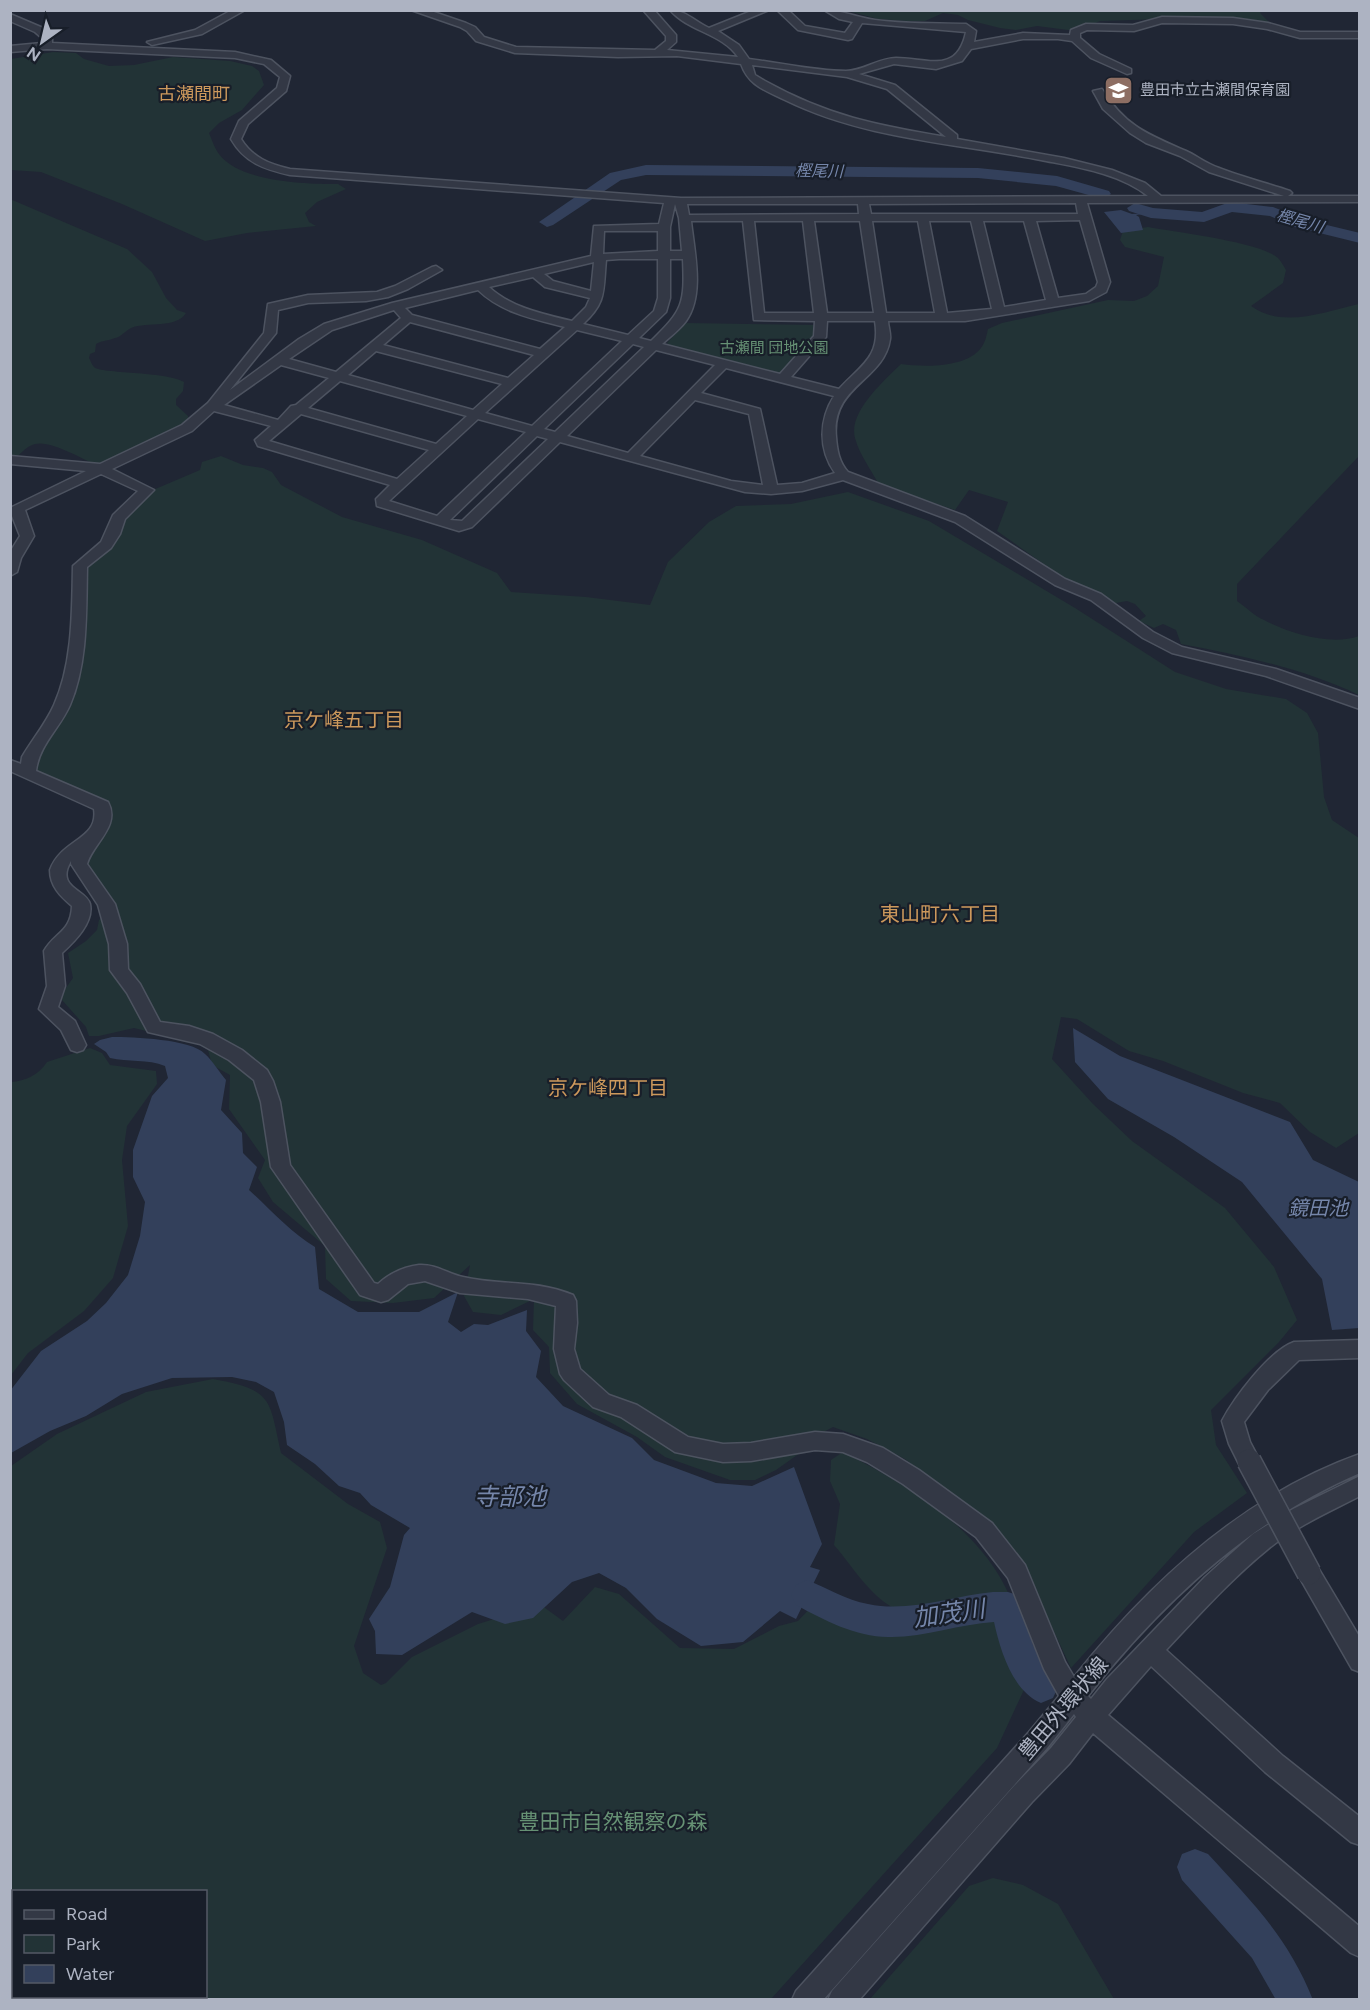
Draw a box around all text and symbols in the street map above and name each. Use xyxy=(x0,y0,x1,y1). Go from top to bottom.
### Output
north arrow xyxy=(12,12,72,72)
text: N xyxy=(23,43,44,65)
school or university icon: 豊田市立古瀬間保育園 xyxy=(1103,74,1135,106)
place label: 豊田市立古瀬間保育園 xyxy=(1140,81,1290,99)
district label: 古瀬間町 xyxy=(158,83,230,105)
water label: 樫尾川 xyxy=(795,161,845,181)
water label: 樫尾川 xyxy=(1274,205,1328,237)
park label: 古瀬間 団地公園 xyxy=(720,339,828,357)
district label: 京ケ峰五丁目 xyxy=(284,708,404,732)
district label: 東山町六丁目 xyxy=(880,902,1000,926)
district label: 京ケ峰四丁目 xyxy=(548,1076,668,1100)
water label: 鏡田池 xyxy=(1288,1196,1350,1220)
water label: 寺部池 xyxy=(474,1482,548,1511)
water label: 加茂川 xyxy=(911,1593,990,1632)
street label: 豊田外環状線 xyxy=(1013,1652,1113,1764)
park label: 豊田市自然観察の森 xyxy=(519,1809,708,1834)
legend xyxy=(12,1890,207,1998)
text: Road xyxy=(66,1903,107,1925)
text: Park xyxy=(66,1933,101,1955)
text: Water xyxy=(66,1963,114,1985)

